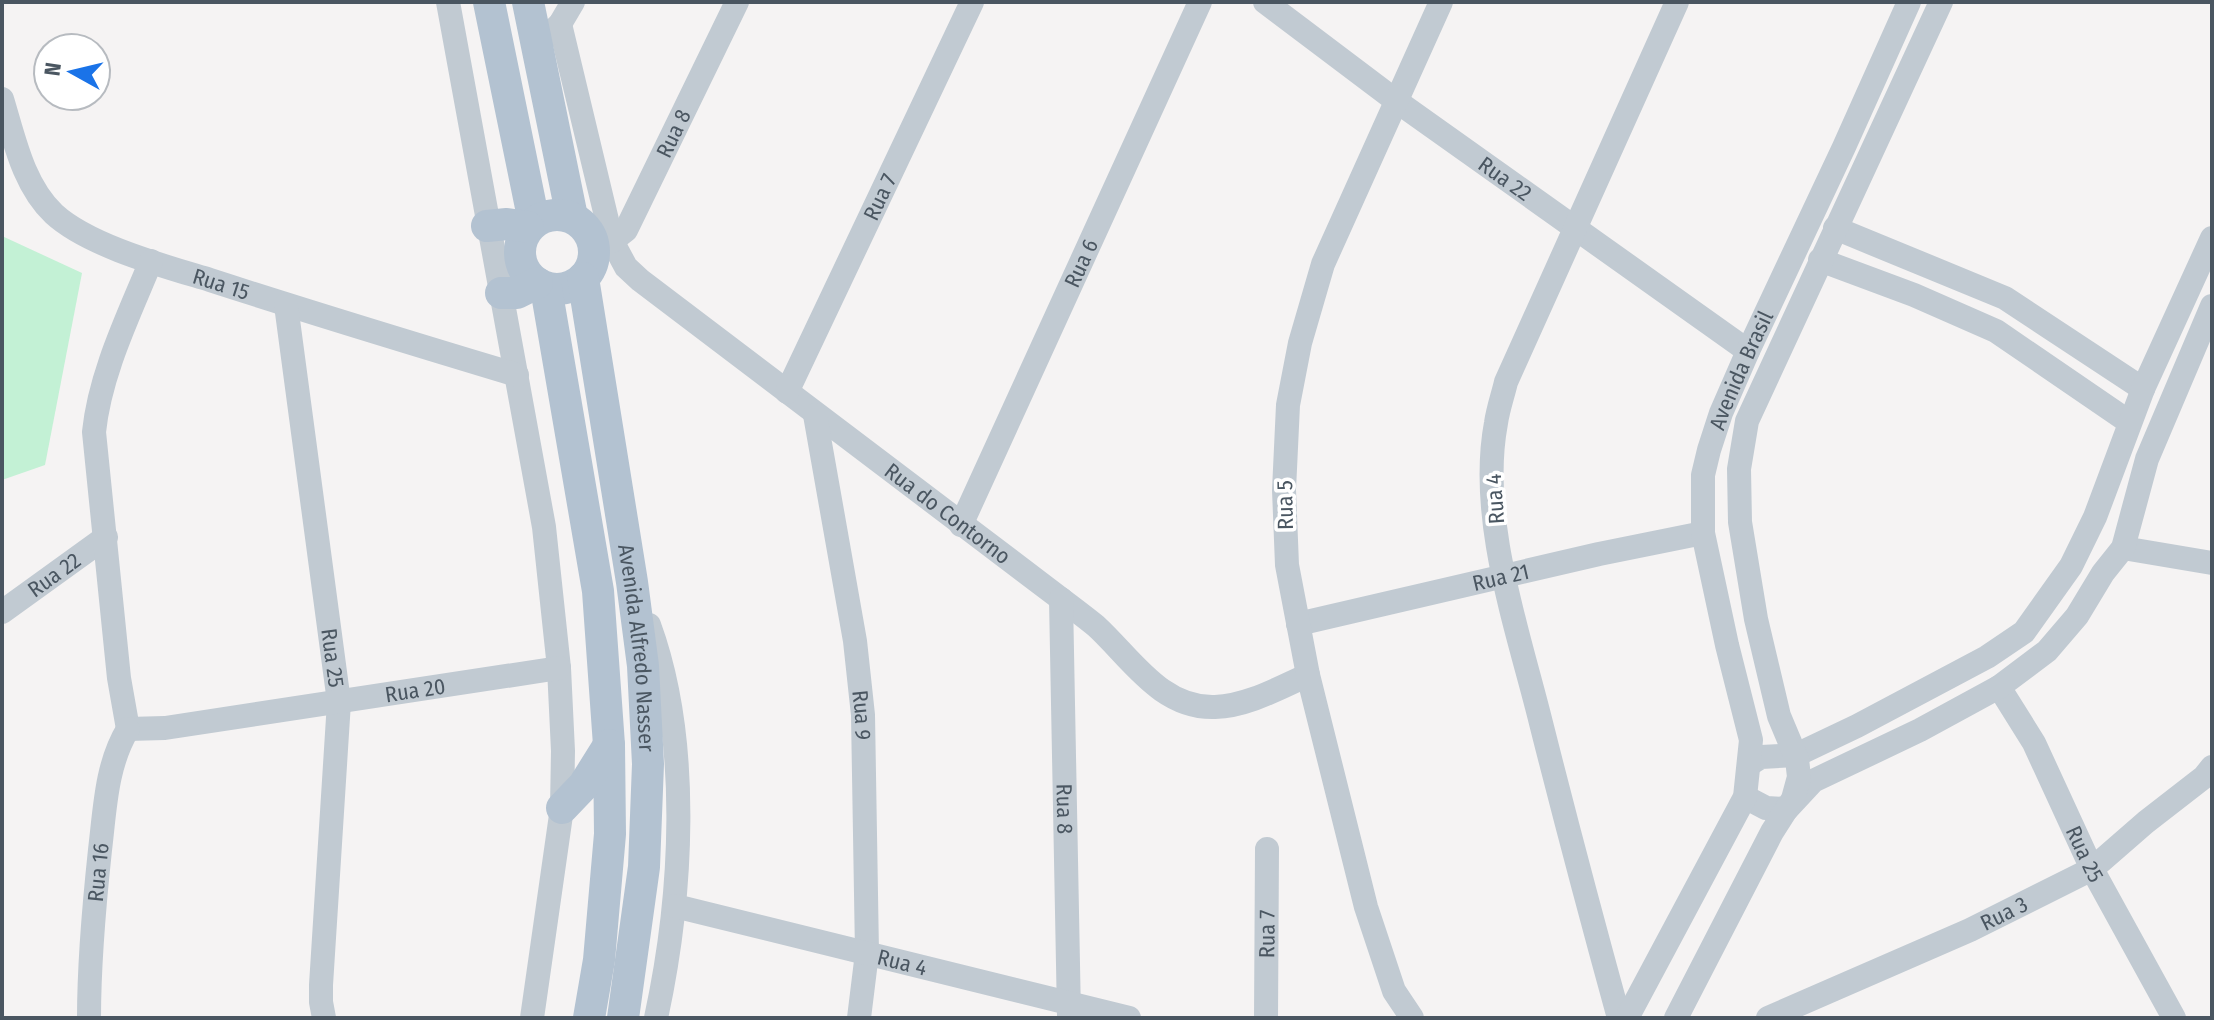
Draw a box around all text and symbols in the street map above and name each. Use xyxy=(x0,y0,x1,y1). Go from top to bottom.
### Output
north arrow xyxy=(32,32,112,112)
text: N xyxy=(38,61,67,78)
street label: Rua 8 xyxy=(650,105,696,162)
street label: Rua 22 xyxy=(1473,150,1537,206)
street label: Rua 7 xyxy=(857,169,902,224)
street label: Rua 6 xyxy=(1058,234,1103,292)
street label: Rua 15 xyxy=(190,262,253,305)
street label: Avenida Brasil xyxy=(1703,306,1779,433)
street label: Rua do Contorno xyxy=(879,457,1016,570)
street label: Rua 4 xyxy=(1480,473,1510,525)
street label: Rua 5 xyxy=(1271,480,1299,530)
street label: Avenida Alfredo Nasser xyxy=(613,542,661,753)
street label: Rua 22 xyxy=(22,546,86,603)
street label: Rua 21 xyxy=(1470,557,1532,597)
street label: Rua 25 xyxy=(316,627,350,689)
street label: Rua 20 xyxy=(383,672,447,708)
street label: Rua 9 xyxy=(847,689,877,740)
street label: Rua 8 xyxy=(1051,783,1079,834)
street label: Rua 25 xyxy=(2060,821,2110,887)
street label: Rua 16 xyxy=(81,841,114,903)
street label: Rua 3 xyxy=(1976,890,2032,936)
street label: Rua 7 xyxy=(1253,910,1280,958)
street label: Rua 4 xyxy=(875,943,930,981)

